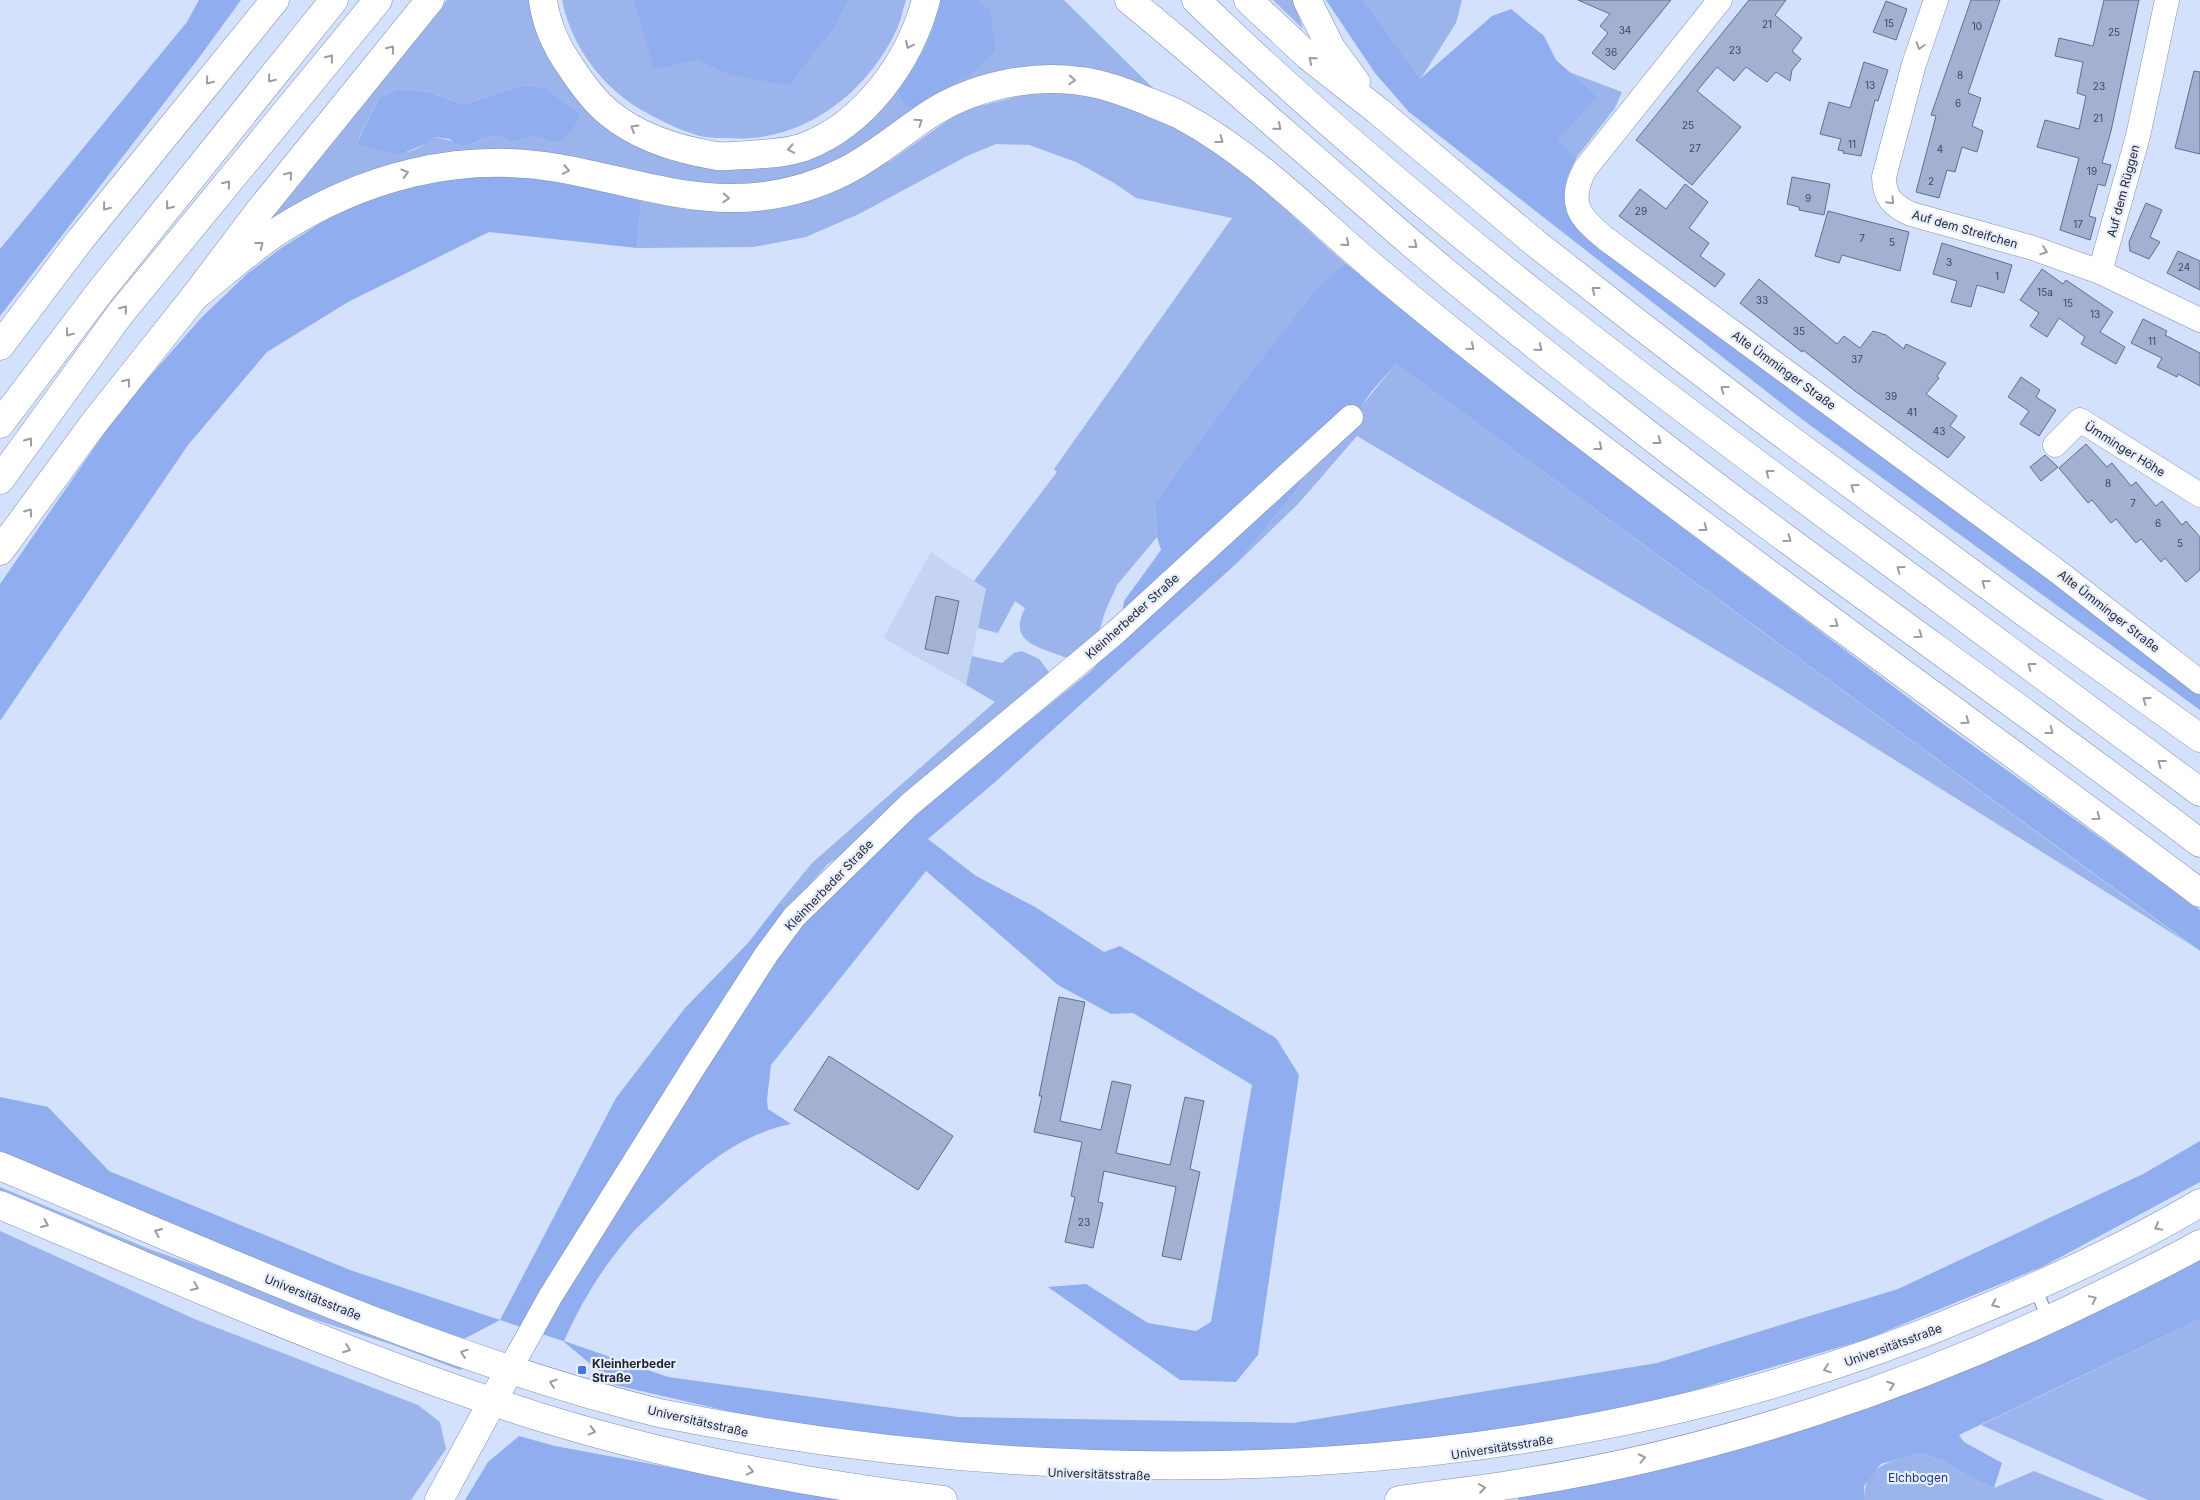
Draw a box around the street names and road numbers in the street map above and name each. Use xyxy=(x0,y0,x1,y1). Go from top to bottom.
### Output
street label: Auf dem Rüggen xyxy=(2103,143,2143,239)
street label: Auf dem Streifchen xyxy=(1910,207,2020,251)
street label: Alte Ümminger Straße xyxy=(1729,327,1839,413)
street label: Ümminger Höhe xyxy=(2082,418,2168,480)
street label: Alte Ümminger Straße xyxy=(2055,567,2163,655)
street label: Kleinherbeder Straße xyxy=(1082,570,1182,662)
street label: Kleinherbeder Straße xyxy=(782,836,876,934)
street label: Universitätsstraße xyxy=(262,1271,364,1323)
street label: Universitätsstraße xyxy=(1842,1320,1944,1370)
street label: Universitätsstraße xyxy=(646,1402,750,1440)
street label: Universitätsstraße xyxy=(1450,1432,1554,1462)
street label: Universitätsstraße xyxy=(1047,1465,1151,1483)

